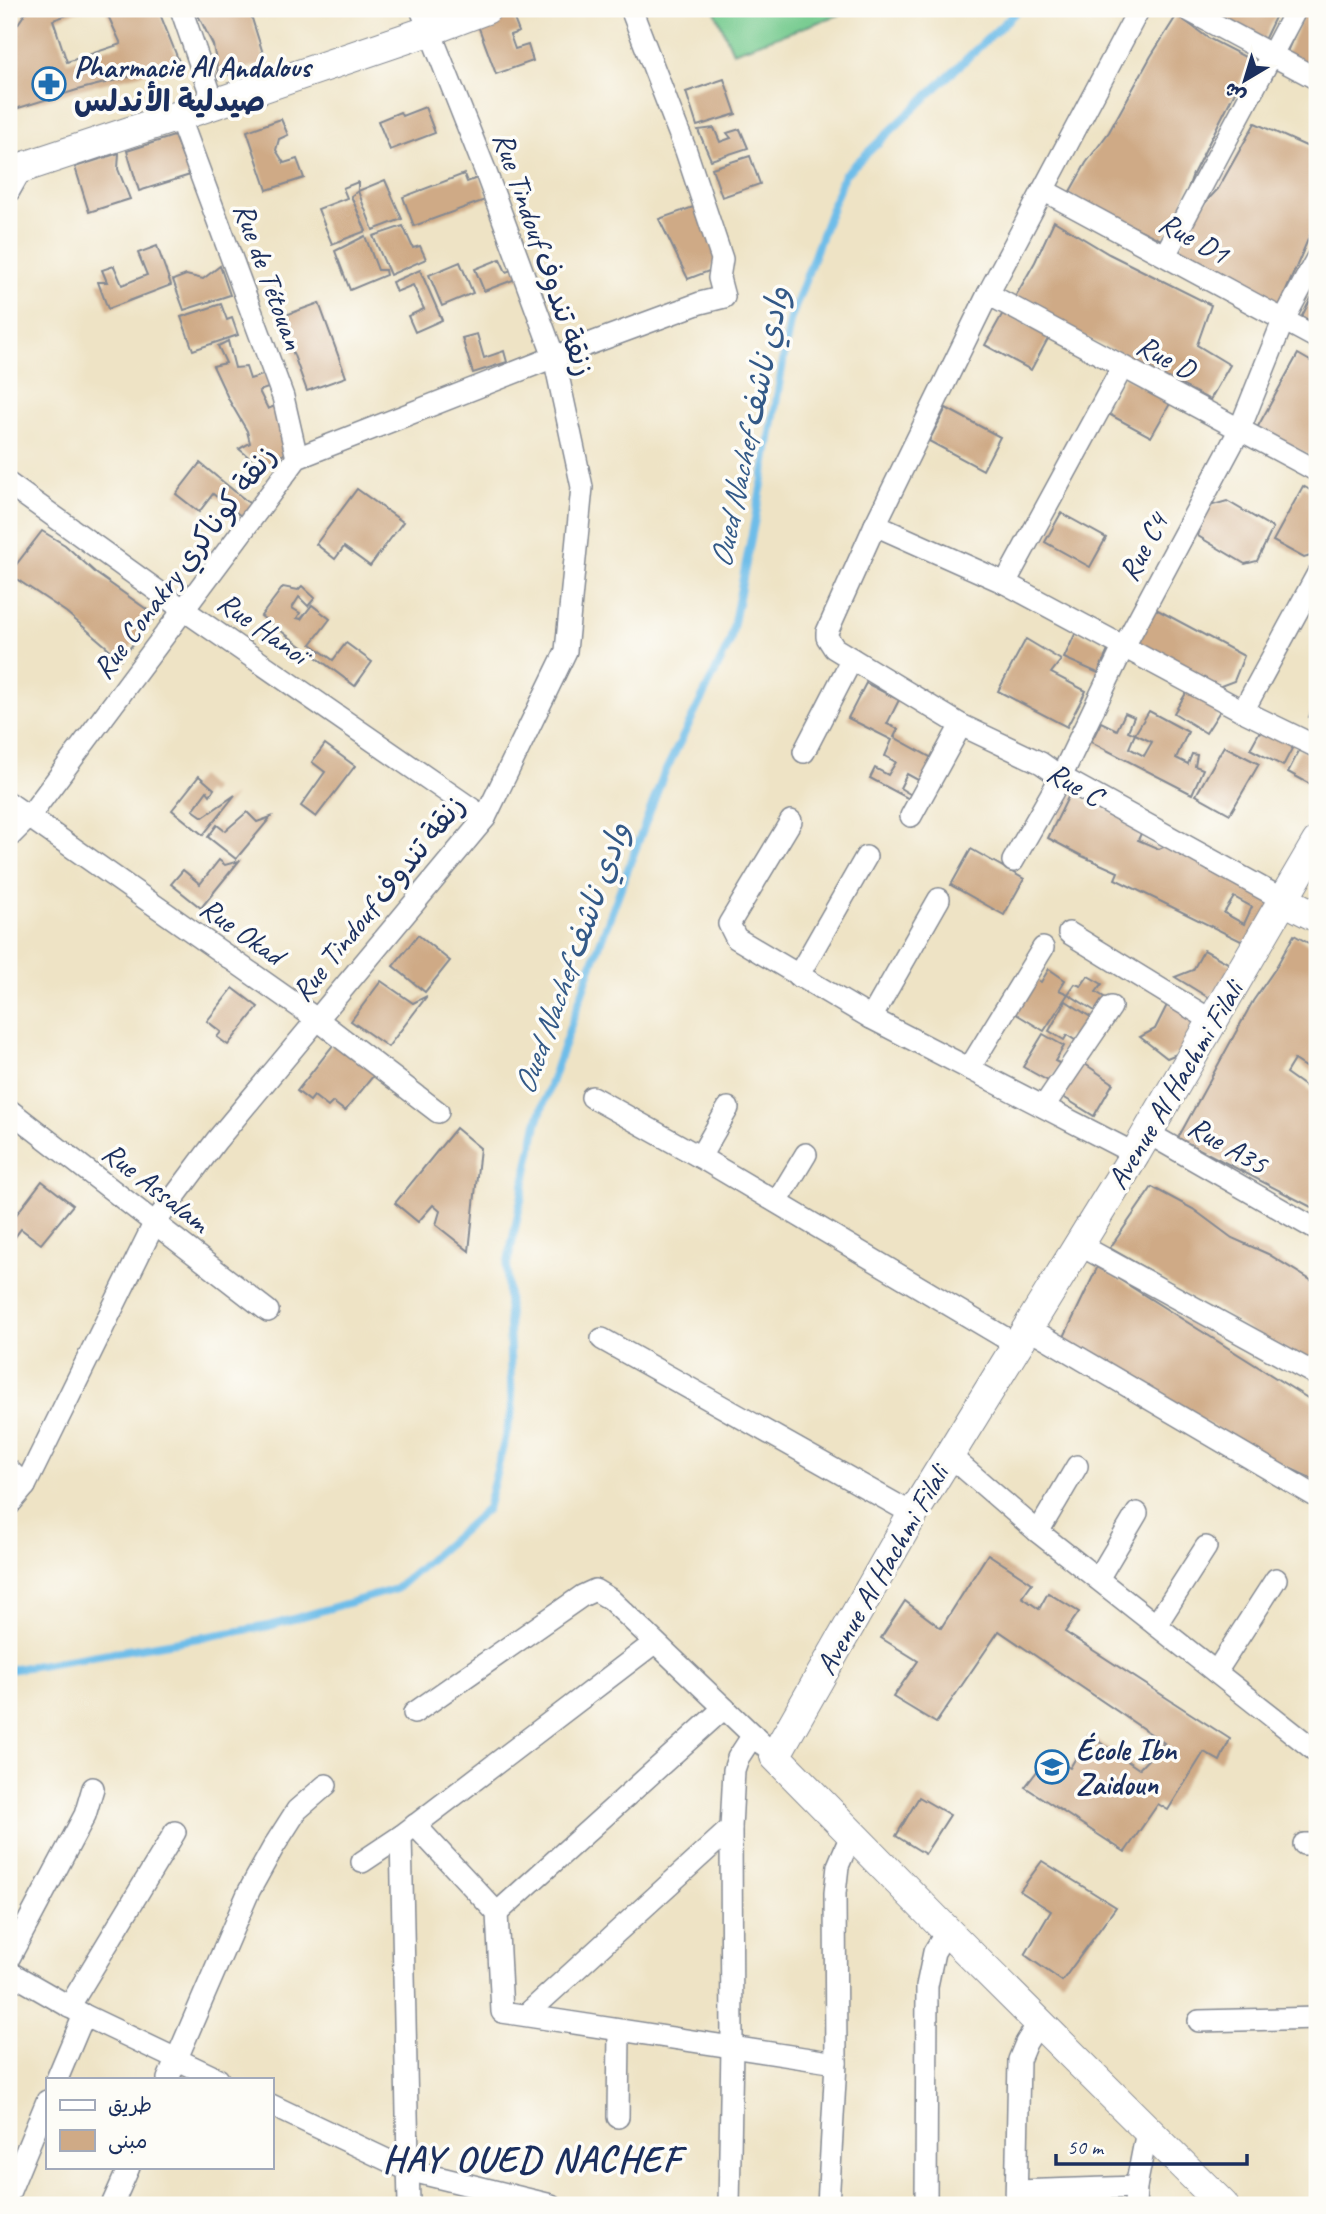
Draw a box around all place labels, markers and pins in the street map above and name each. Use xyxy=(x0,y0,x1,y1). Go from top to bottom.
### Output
place label: Pharmacie Al Andalous صيدلية الأندلس xyxy=(74,48,314,120)
pharmacy icon: Pharmacie Al Andalous صيدلية الأندلس xyxy=(30,65,68,103)
place label: École Ibn Zaidoun xyxy=(1076,1731,1177,1803)
school or university icon: École Ibn Zaidoun xyxy=(1033,1748,1071,1786)

